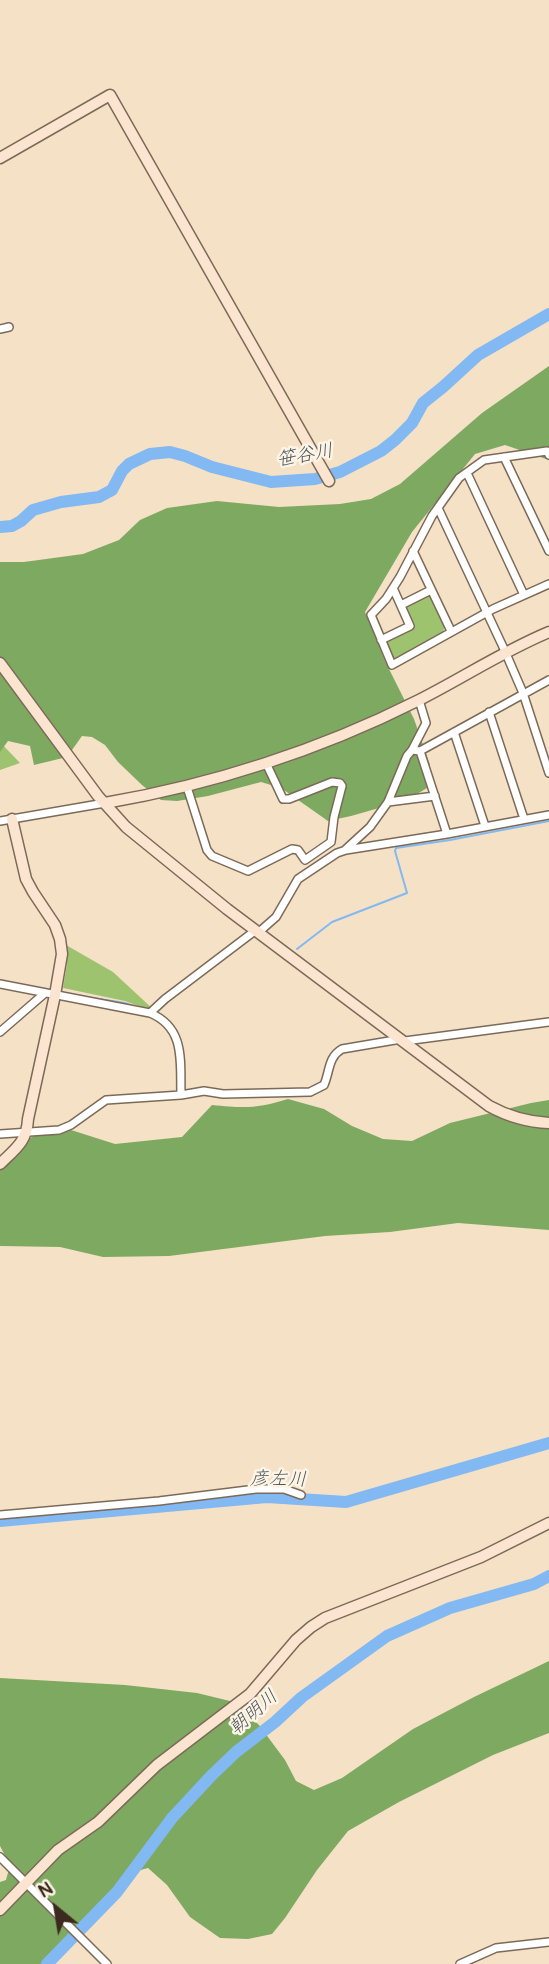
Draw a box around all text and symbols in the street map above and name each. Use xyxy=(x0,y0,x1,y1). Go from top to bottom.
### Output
water label: 笹谷川 xyxy=(275,440,335,472)
water label: 彦左川 xyxy=(249,1468,307,1492)
water label: 朝明川 xyxy=(225,1686,283,1740)
north arrow xyxy=(21,1873,91,1943)
text: N xyxy=(34,1876,57,1903)

